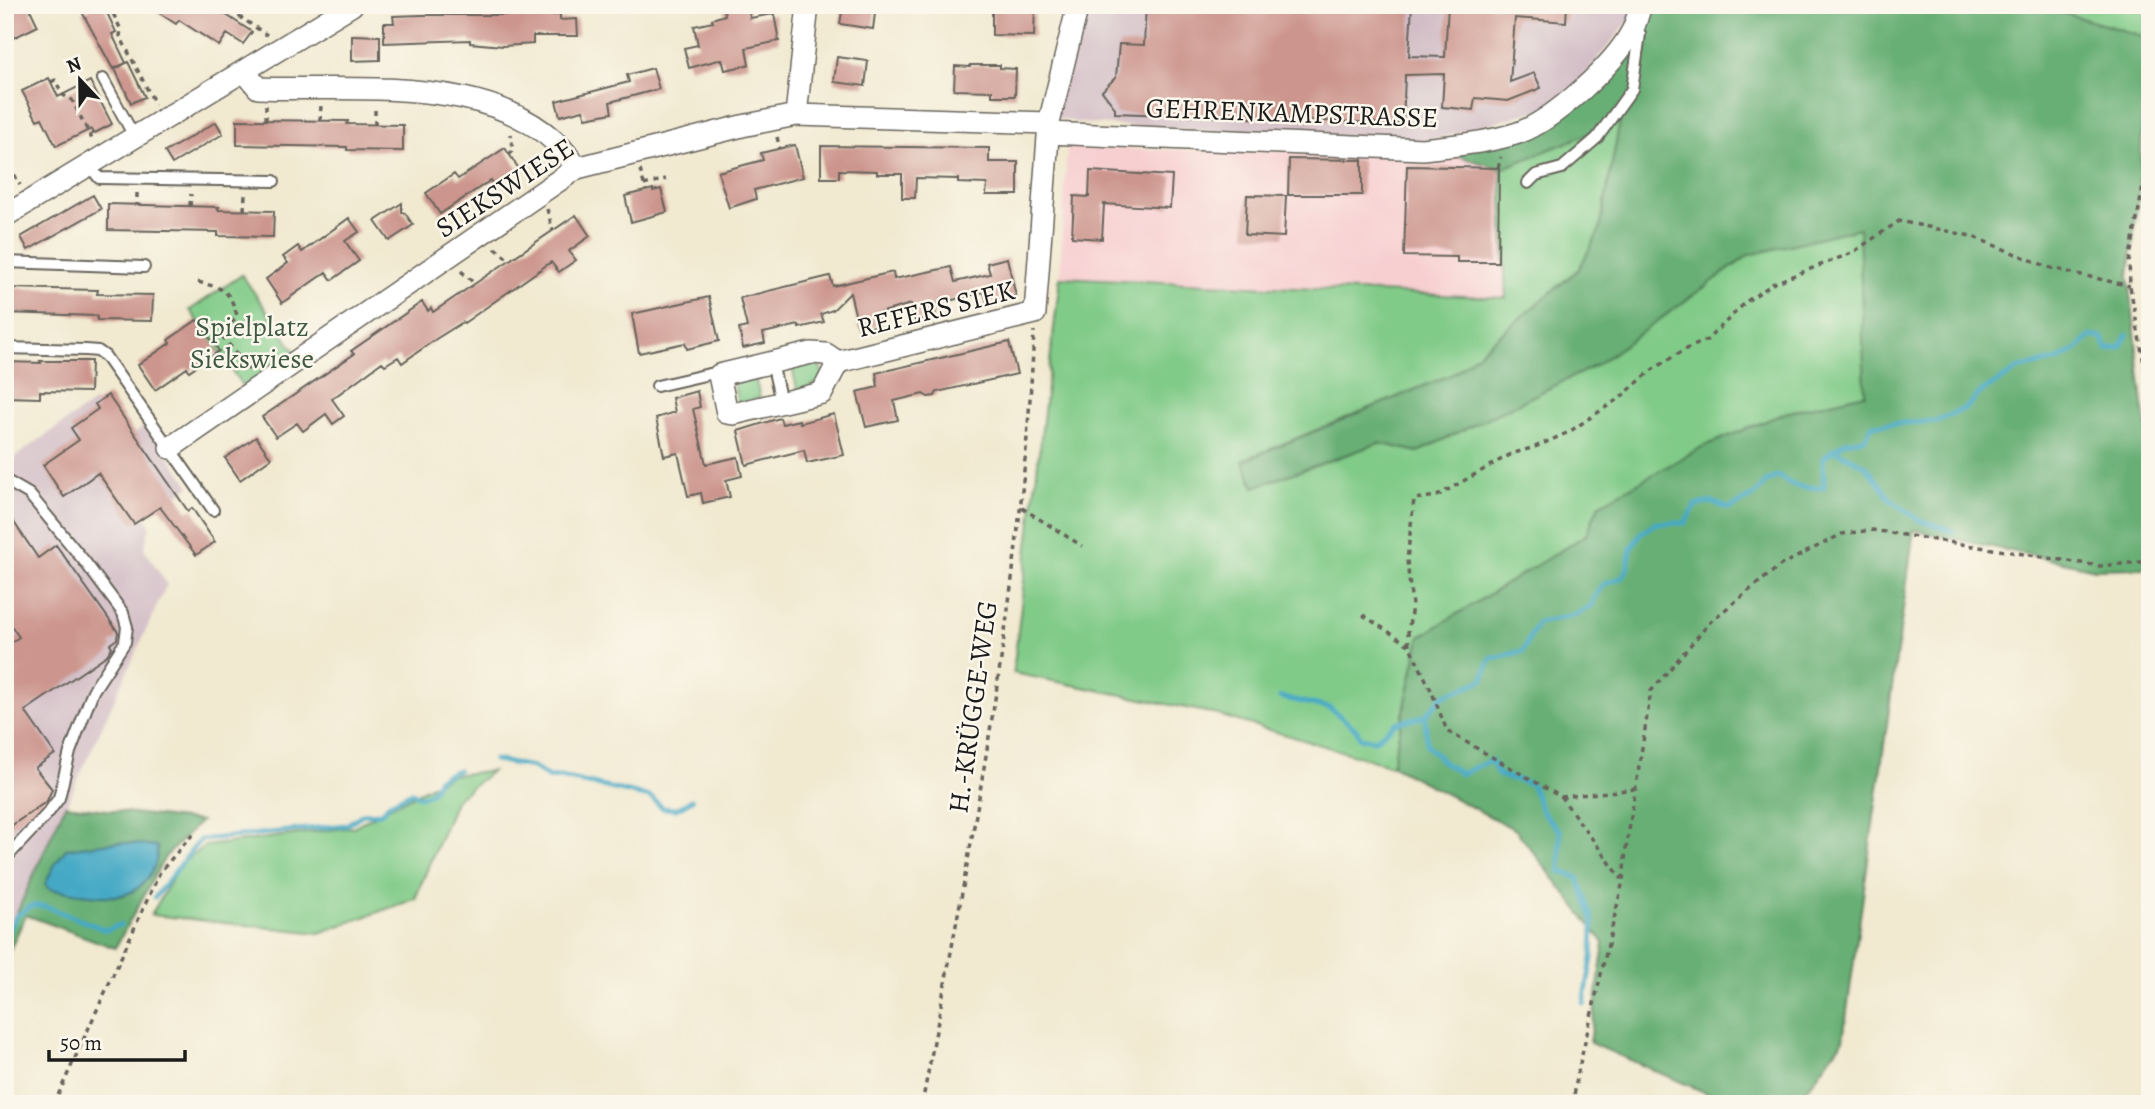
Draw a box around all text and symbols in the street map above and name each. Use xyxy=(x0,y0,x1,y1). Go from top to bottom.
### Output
north arrow xyxy=(46,46,116,116)
text: N xyxy=(63,50,85,80)
street label: GEHRENKAMPSTRASSE xyxy=(1145,89,1439,137)
street label: SIEKSWIESE xyxy=(428,129,582,247)
street label: REFERS SIEK xyxy=(853,271,1019,347)
park label: Spielplatz Siekswiese xyxy=(190,308,314,378)
street label: H.-KRÜGGE-WEG xyxy=(939,598,1007,816)
scale bar xyxy=(49,1018,186,1062)
text: 50 m xyxy=(60,1029,102,1057)

